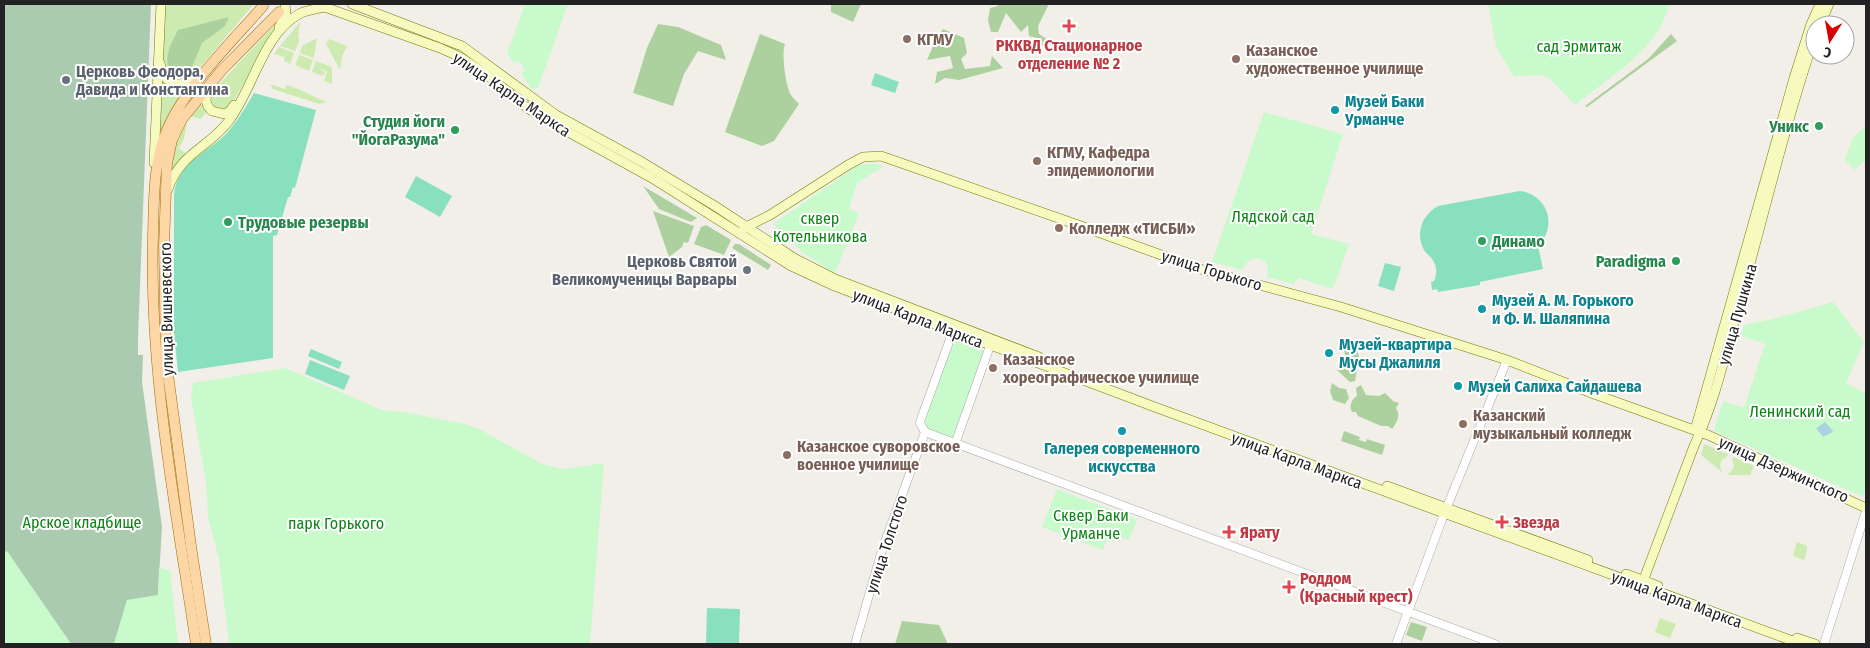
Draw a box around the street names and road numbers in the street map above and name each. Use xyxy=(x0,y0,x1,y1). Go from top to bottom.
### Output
street label: улица Карла Маркса xyxy=(449,48,574,141)
street label: улица Вишневского xyxy=(156,242,177,376)
street label: улица Горького xyxy=(1159,246,1264,295)
street label: улица Пушкина xyxy=(1714,261,1761,367)
street label: улица Карла Маркса xyxy=(850,285,986,352)
street label: улица Карла Маркса xyxy=(1229,428,1365,493)
street label: улица Дзержинского xyxy=(1716,432,1852,507)
street label: улица Толстого xyxy=(862,493,911,596)
street label: улица Карла Маркса xyxy=(1609,567,1745,632)

